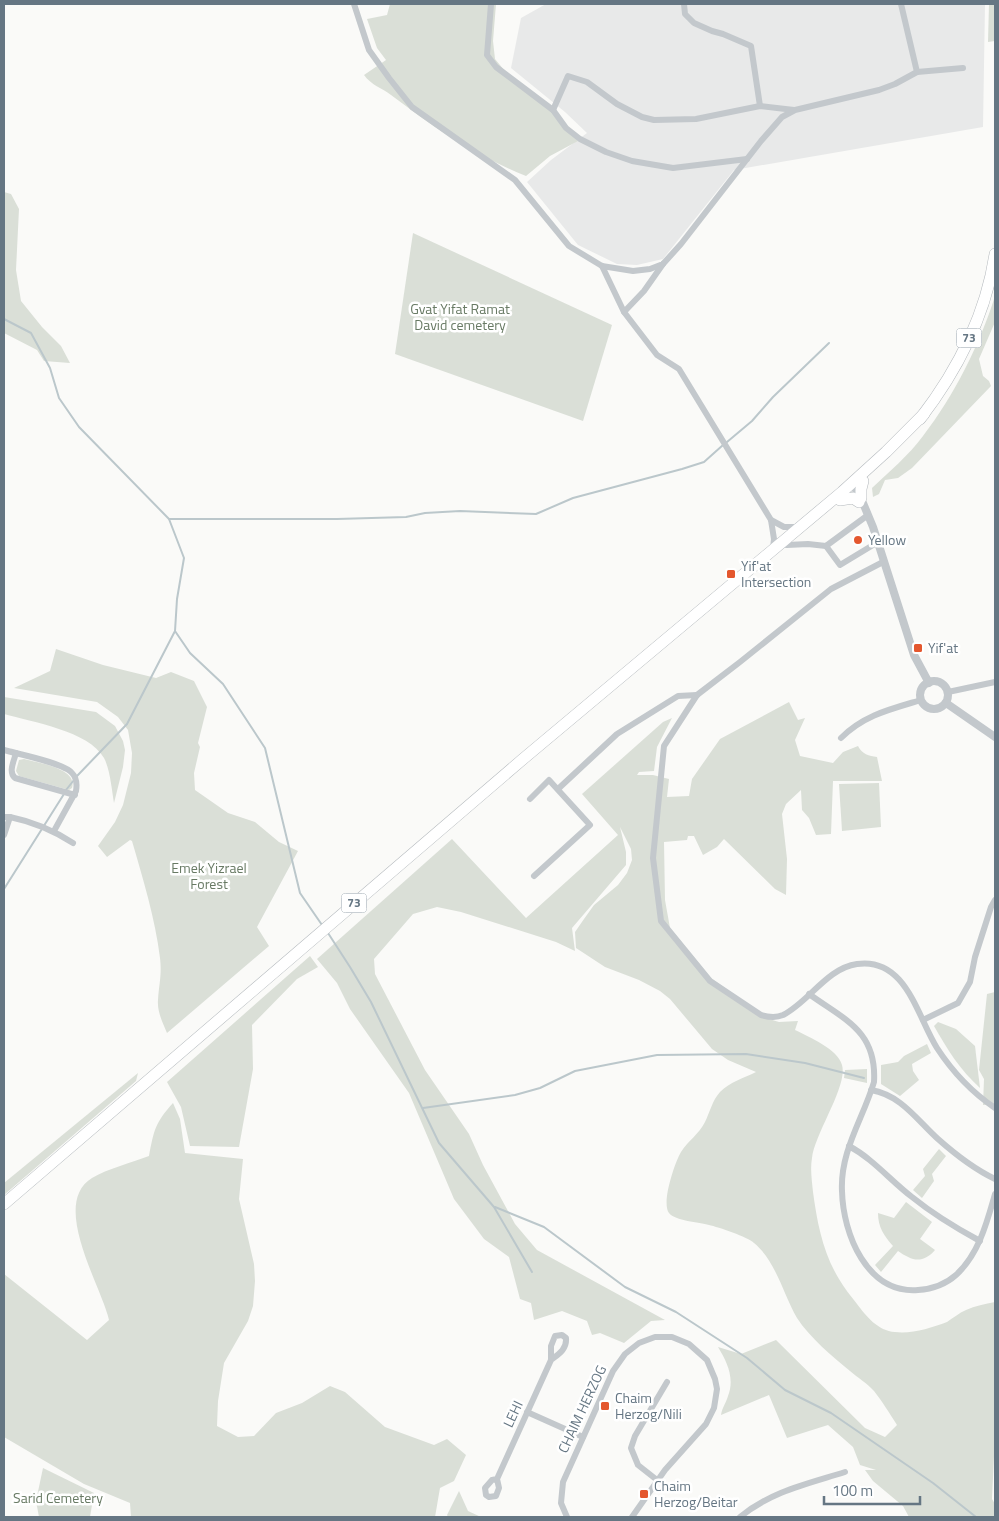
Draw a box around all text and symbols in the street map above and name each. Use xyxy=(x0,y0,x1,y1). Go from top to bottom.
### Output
park label: Gvat Yifat Ramat David cemetery xyxy=(410,298,510,335)
road number: 73 xyxy=(956,328,982,348)
place label: Yellow xyxy=(868,529,906,550)
marker: Yellow xyxy=(852,534,864,546)
place label: Yif'at Intersection xyxy=(741,555,811,592)
marker: Yif'at Intersection xyxy=(725,568,737,580)
place label: Yif'at xyxy=(928,637,958,658)
marker: Yif'at xyxy=(912,642,924,654)
park label: Emek Yizrael Forest xyxy=(171,857,247,894)
road number: 73 xyxy=(342,894,366,912)
street label: CHAIM HERZOG xyxy=(552,1361,611,1456)
place label: Chaim Herzog/Nili xyxy=(615,1387,682,1424)
street label: LEHI xyxy=(497,1397,528,1431)
marker: Chaim Herzog/Nili xyxy=(599,1400,611,1412)
scale bar xyxy=(824,1474,920,1506)
place label: Chaim Herzog/Beitar xyxy=(654,1475,738,1512)
text: 100 m xyxy=(832,1479,873,1502)
park label: Sarid Cemetery xyxy=(13,1487,103,1508)
marker: Chaim Herzog/Beitar xyxy=(638,1488,650,1500)

